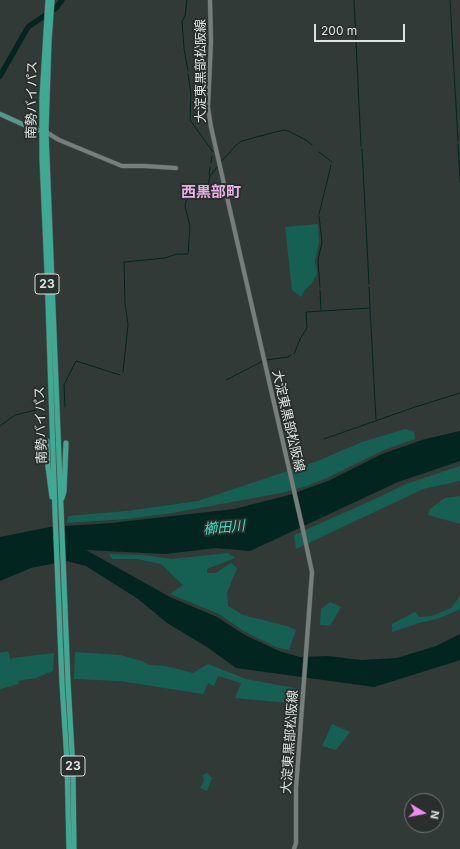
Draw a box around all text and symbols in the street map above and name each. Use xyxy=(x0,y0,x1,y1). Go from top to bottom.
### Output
scale bar xyxy=(316,16,407,42)
street label: 大淀東黒部松阪線 xyxy=(193,19,209,123)
text: 200 m xyxy=(321,23,357,38)
street label: 南勢バイパス xyxy=(24,61,40,139)
district label: 西黒部町 xyxy=(181,183,241,201)
road number: 23 xyxy=(35,274,59,294)
street label: 大淀東黒部松阪線 xyxy=(269,369,307,473)
street label: 南勢バイパス xyxy=(32,386,50,464)
water label: 櫛田川 xyxy=(202,518,246,538)
street label: 大淀東黒部松阪線 xyxy=(279,690,301,794)
road number: 23 xyxy=(61,756,85,776)
north arrow xyxy=(404,793,444,833)
text: N xyxy=(427,810,442,820)

